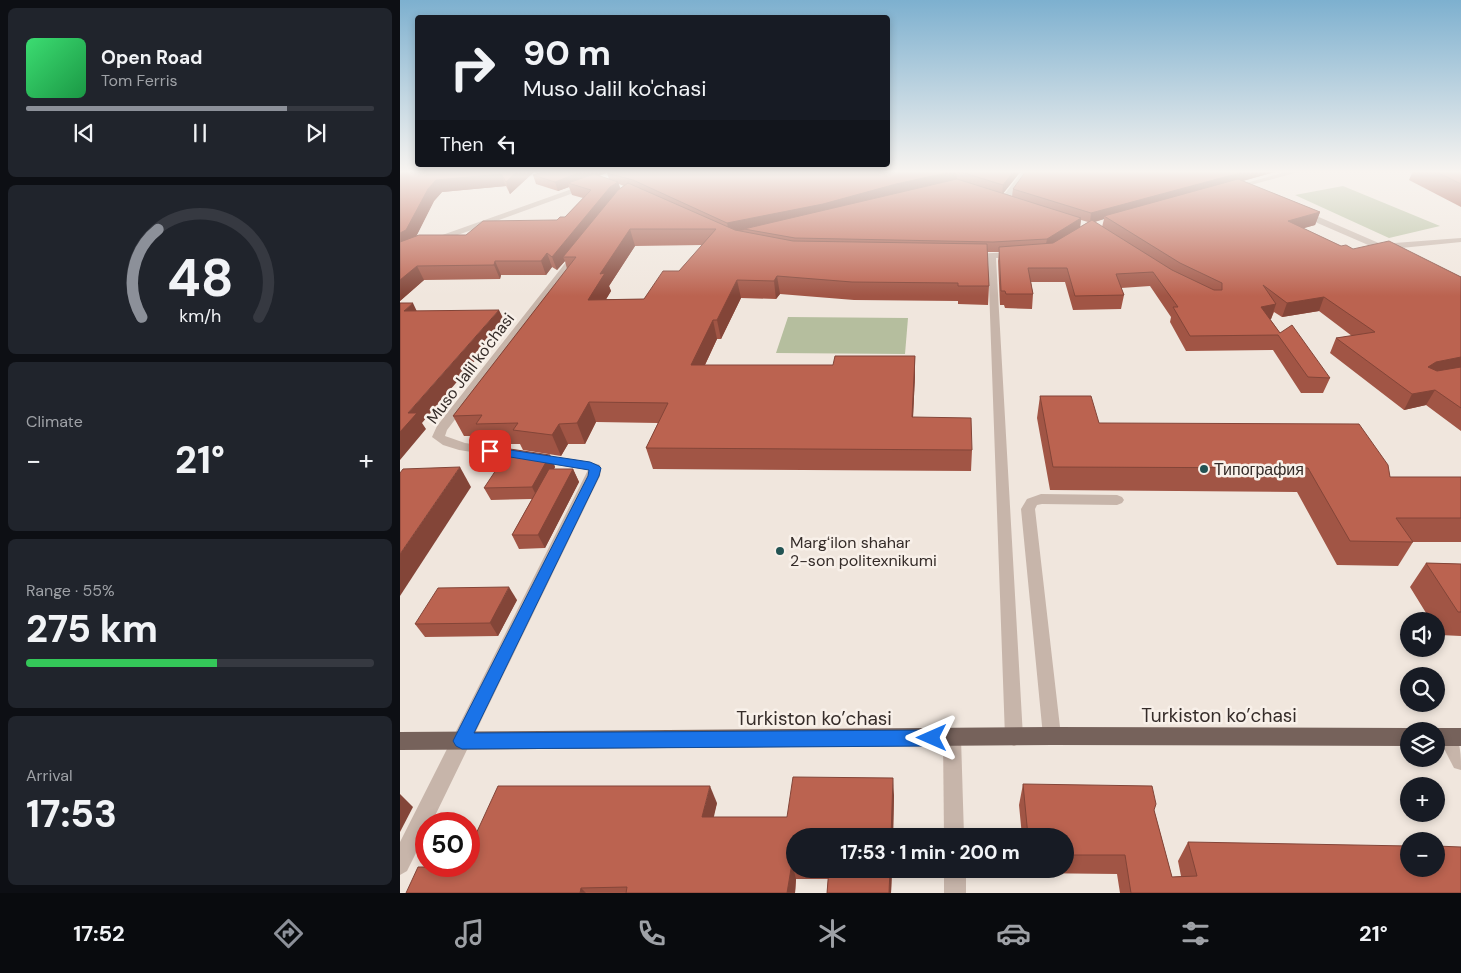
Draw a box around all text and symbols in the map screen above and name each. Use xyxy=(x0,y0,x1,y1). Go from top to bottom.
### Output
text: 90 m xyxy=(523,30,611,76)
icon: right xyxy=(440,35,505,100)
text: Open Road xyxy=(101,45,203,70)
text: Tom Ferris xyxy=(101,70,178,91)
text: Muso Jalil ko'chasi xyxy=(523,74,706,103)
icon: previous xyxy=(70,119,98,147)
icon: pause xyxy=(186,119,214,147)
icon: next xyxy=(302,119,330,147)
icon: left xyxy=(493,130,521,158)
text: Then xyxy=(440,132,483,157)
text: 48 xyxy=(167,244,233,312)
text: km/h xyxy=(179,304,221,328)
street label: Muso Jalil ko'chasi xyxy=(422,309,519,428)
text: Climate xyxy=(26,411,83,432)
pin xyxy=(469,430,511,472)
text: 21° xyxy=(175,435,225,485)
icon: arrive xyxy=(476,437,504,465)
text: − xyxy=(26,442,41,479)
text: + xyxy=(359,442,374,479)
place label: Типография xyxy=(1214,459,1304,480)
marker: Типография xyxy=(1198,463,1210,475)
place label: Margʻilon shahar 2-son politexnikumi xyxy=(790,532,937,571)
marker: Margʻilon shahar 2-son politexnikumi xyxy=(774,545,786,557)
text: Range · 55% xyxy=(26,580,115,601)
text: 275 km xyxy=(26,604,158,654)
map controls xyxy=(1400,612,1445,877)
button: sound xyxy=(1400,612,1445,657)
button: search xyxy=(1400,667,1445,712)
street label: Turkiston ko’chasi xyxy=(1141,703,1297,728)
street label: Turkiston ko’chasi xyxy=(736,706,892,731)
position arrow xyxy=(905,711,957,763)
button: layers xyxy=(1400,722,1445,767)
text: Arrival xyxy=(26,765,73,786)
button: + xyxy=(1400,777,1445,822)
text: 17:53 xyxy=(26,789,117,839)
speed limit sign: 50 xyxy=(415,812,480,877)
button: − xyxy=(1400,832,1445,877)
text: 17:53 · 1 min · 200 m xyxy=(840,840,1020,865)
icon: directions xyxy=(271,916,306,951)
icon: music xyxy=(452,916,487,951)
icon: phone xyxy=(634,916,669,951)
icon: climate xyxy=(815,916,850,951)
icon: car xyxy=(996,916,1031,951)
icon: filters xyxy=(1178,916,1213,951)
text: 17:52 xyxy=(73,919,125,948)
text: 21° xyxy=(1359,919,1388,948)

